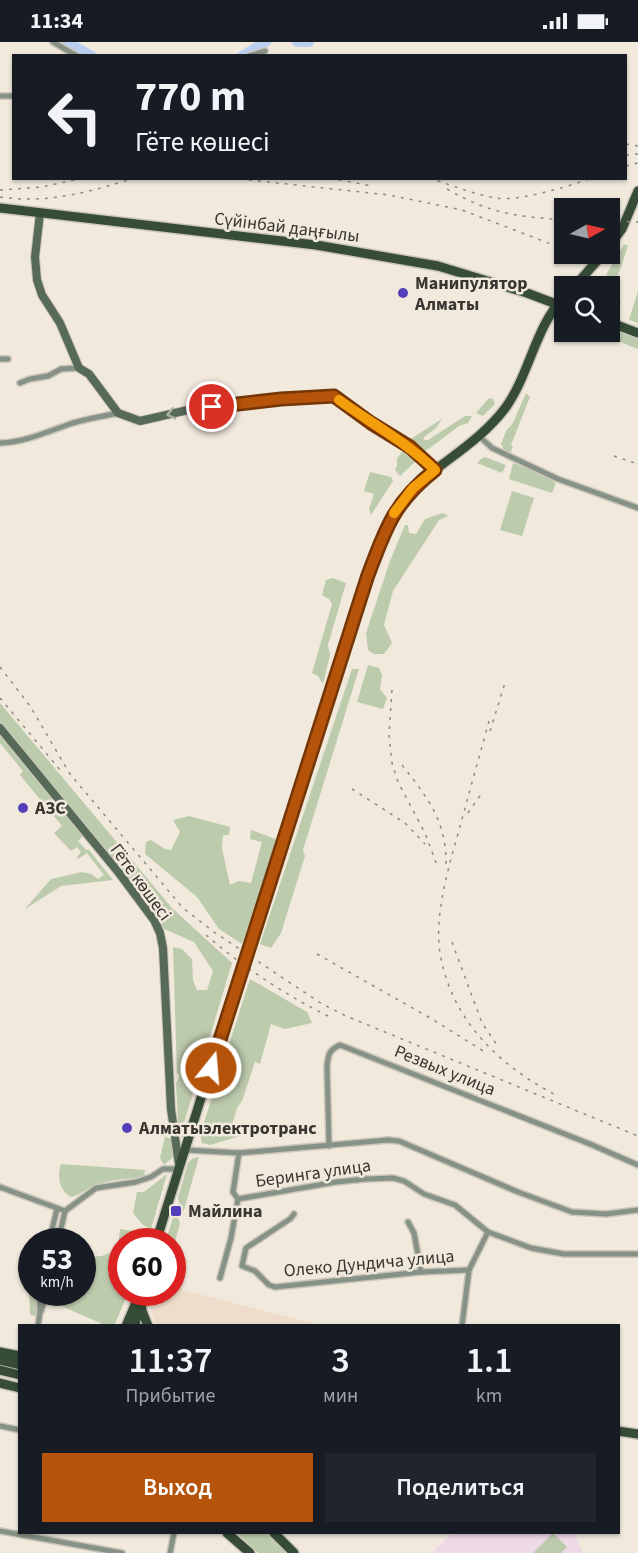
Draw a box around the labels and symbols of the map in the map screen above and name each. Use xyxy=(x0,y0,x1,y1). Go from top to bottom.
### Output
north arrow xyxy=(554,198,620,264)
street label: Сүйінбай даңғылы xyxy=(213,206,361,249)
place label: Манипулятор Алматы xyxy=(414,271,528,317)
marker: Манипулятор Алматы xyxy=(396,286,410,300)
pin xyxy=(186,381,237,432)
one-way arrow xyxy=(167,406,177,419)
place label: АЗС xyxy=(34,796,66,821)
marker: АЗС xyxy=(16,801,30,815)
street label: Гёте көшесі xyxy=(104,839,177,926)
position arrow xyxy=(179,1036,243,1100)
street label: Резвых улица xyxy=(391,1039,499,1102)
place label: Алматыэлектротранс xyxy=(138,1116,317,1141)
marker: Алматыэлектротранс xyxy=(120,1121,134,1135)
street label: Беринга улица xyxy=(254,1153,372,1194)
place label: Майлина xyxy=(188,1199,262,1224)
marker: Майлина xyxy=(169,1204,183,1218)
speed limit sign: 60 xyxy=(108,1228,186,1306)
street label: Олеко Дундича улица xyxy=(283,1244,455,1283)

